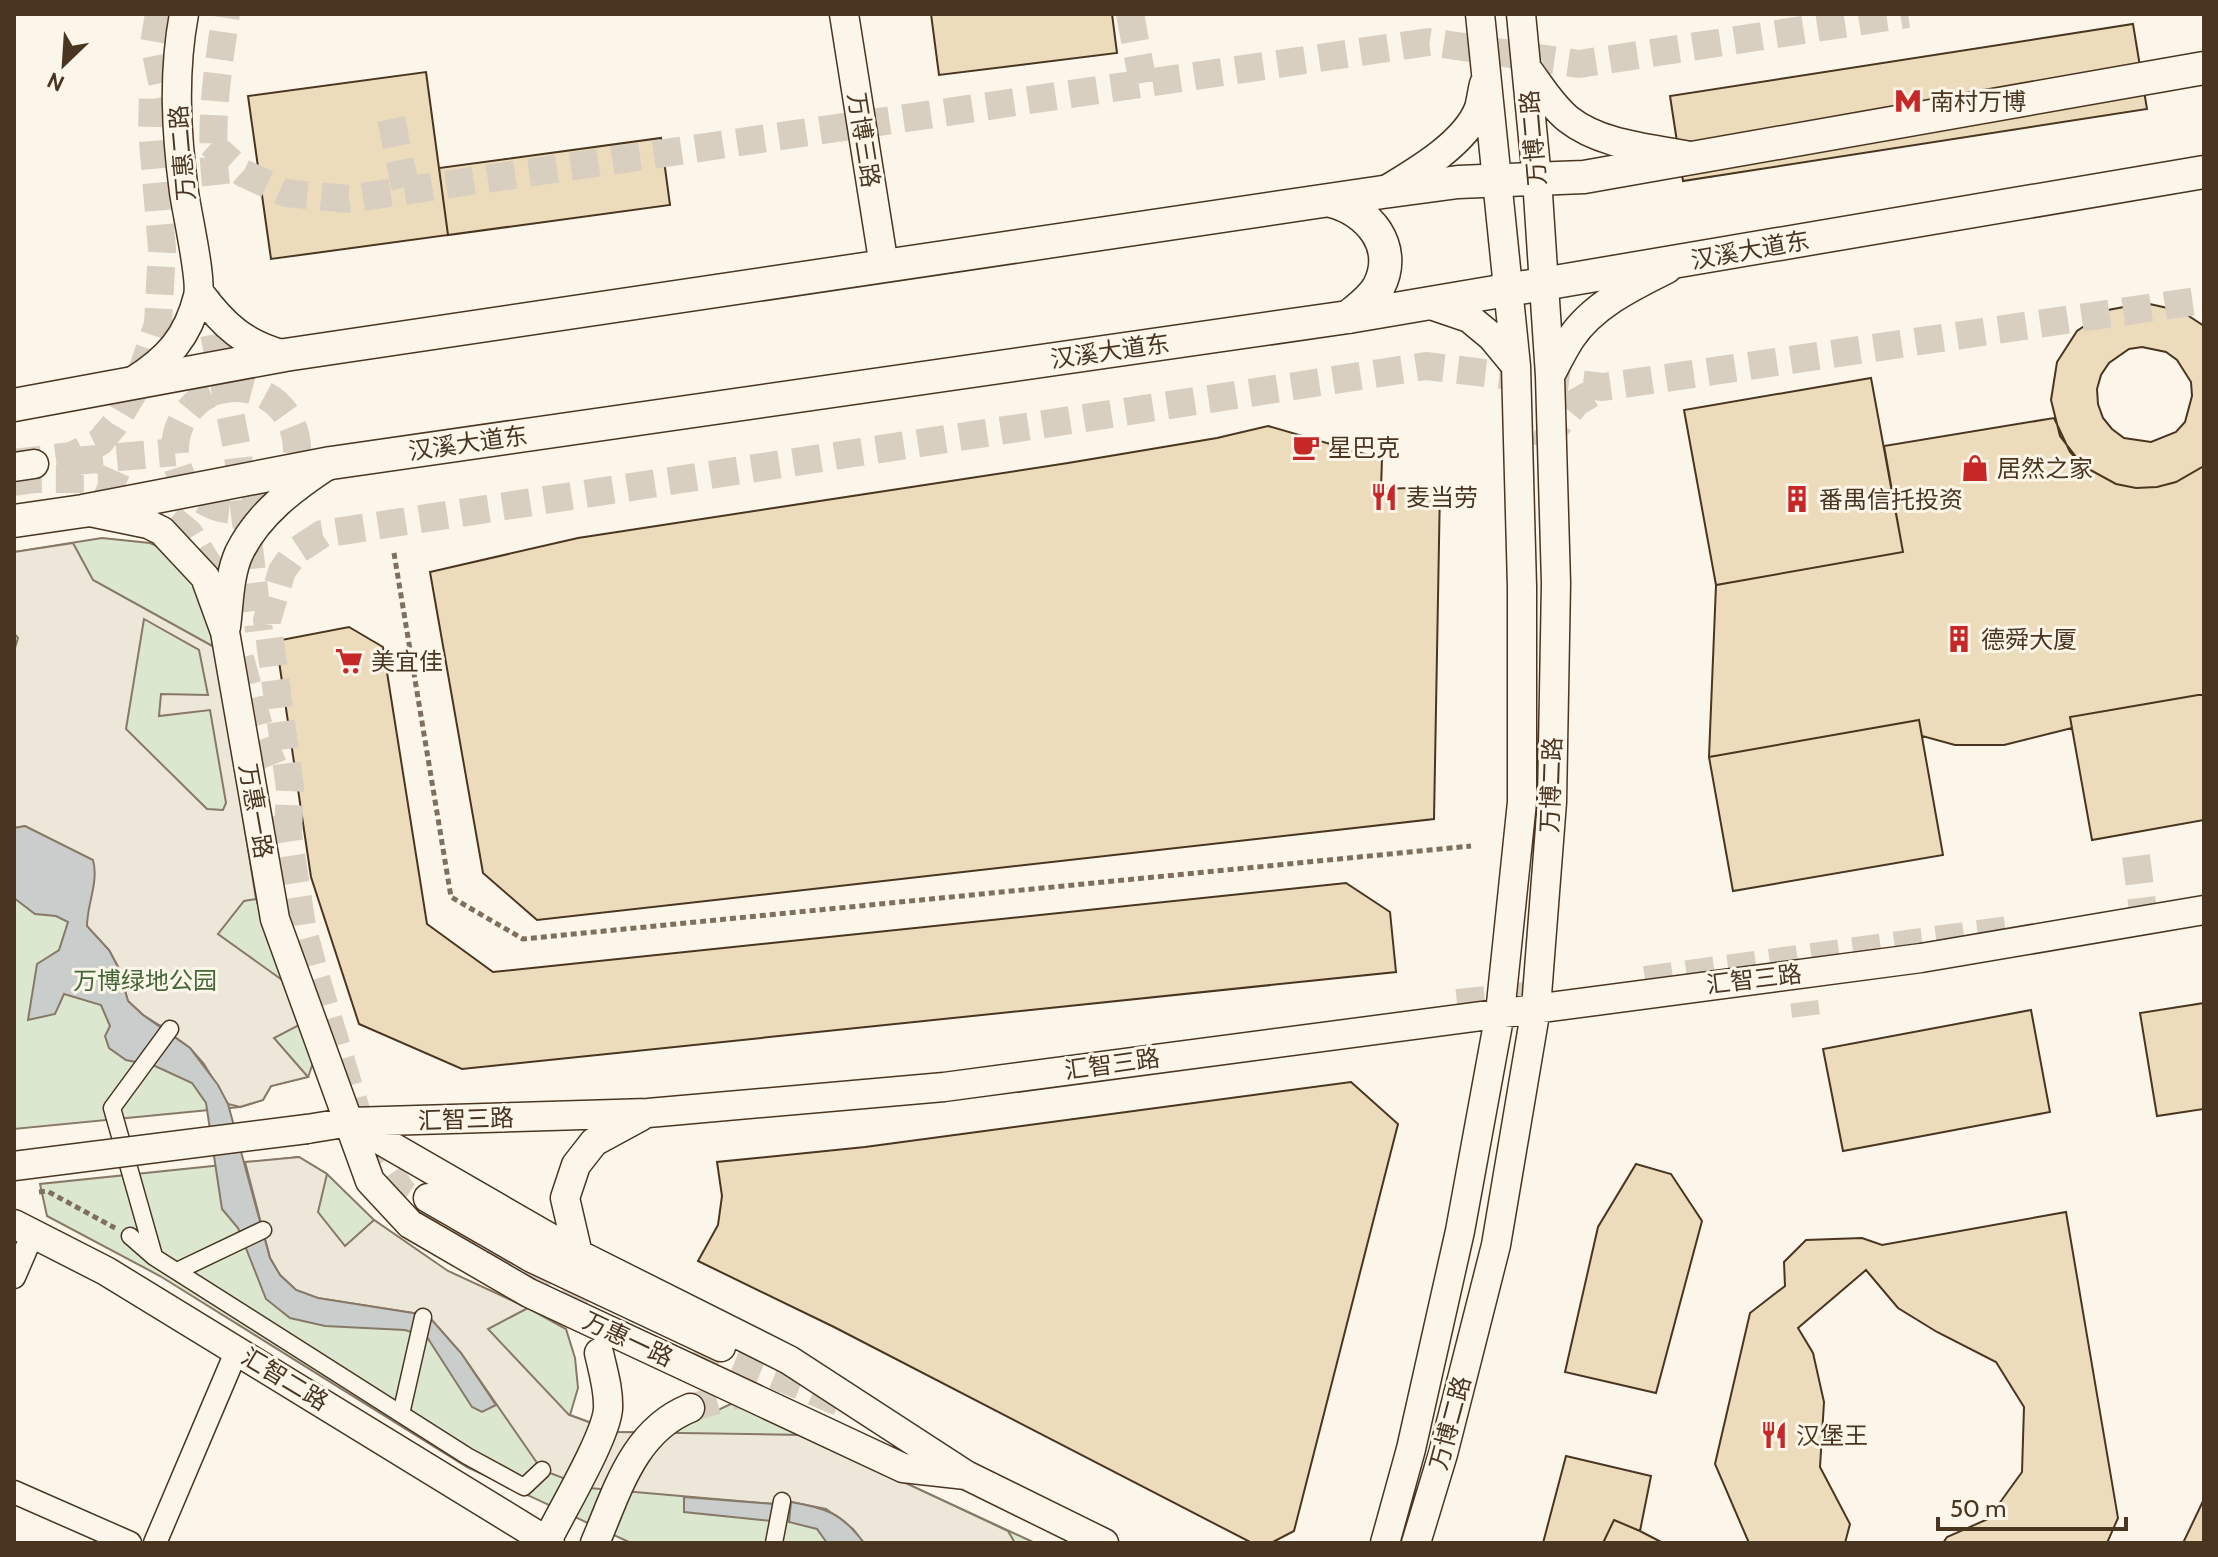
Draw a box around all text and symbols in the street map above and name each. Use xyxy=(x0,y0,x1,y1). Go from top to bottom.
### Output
north arrow xyxy=(24,24,104,104)
text: N xyxy=(43,66,69,97)
metro station icon: 南村万博 xyxy=(1893,86,1923,116)
place label: 南村万博 xyxy=(1930,87,2026,116)
street label: 万博二路 xyxy=(1514,89,1552,187)
street label: 万博三路 xyxy=(842,90,886,190)
street label: 万惠二路 xyxy=(163,104,201,202)
street label: 汉溪大道东 xyxy=(1688,225,1812,275)
street label: 汉溪大道东 xyxy=(1049,328,1171,374)
street label: 汉溪大道东 xyxy=(407,420,529,466)
cafe icon: 星巴克 xyxy=(1291,432,1321,462)
place label: 星巴克 xyxy=(1328,433,1400,462)
shop icon: 居然之家 xyxy=(1960,453,1990,483)
place label: 居然之家 xyxy=(1997,454,2093,483)
restaurant icon: 麦当劳 xyxy=(1369,482,1399,512)
place label: 麦当劳 xyxy=(1406,483,1478,512)
building icon: 番禺信托投资 xyxy=(1782,484,1812,514)
place label: 番禺信托投资 xyxy=(1819,485,1963,514)
building icon: 德舜大厦 xyxy=(1944,624,1974,654)
place label: 德舜大厦 xyxy=(1981,625,2077,654)
supermarket icon: 美宜佳 xyxy=(334,646,364,676)
place label: 美宜佳 xyxy=(371,647,443,676)
street label: 万博二路 xyxy=(1535,737,1567,833)
street label: 万惠一路 xyxy=(233,761,279,861)
street label: 汇智三路 xyxy=(1705,959,1803,999)
park label: 万博绿地公园 xyxy=(73,966,217,995)
street label: 汇智三路 xyxy=(1062,1043,1162,1085)
street label: 汇智三路 xyxy=(418,1103,514,1135)
street label: 万惠一路 xyxy=(578,1306,678,1372)
street label: 汇智二路 xyxy=(236,1342,334,1416)
street label: 万博二路 xyxy=(1424,1373,1476,1473)
restaurant icon: 汉堡王 xyxy=(1759,1420,1789,1450)
place label: 汉堡王 xyxy=(1796,1421,1868,1450)
scale bar xyxy=(1938,1481,2126,1531)
text: 50 m xyxy=(1950,1494,2006,1523)

